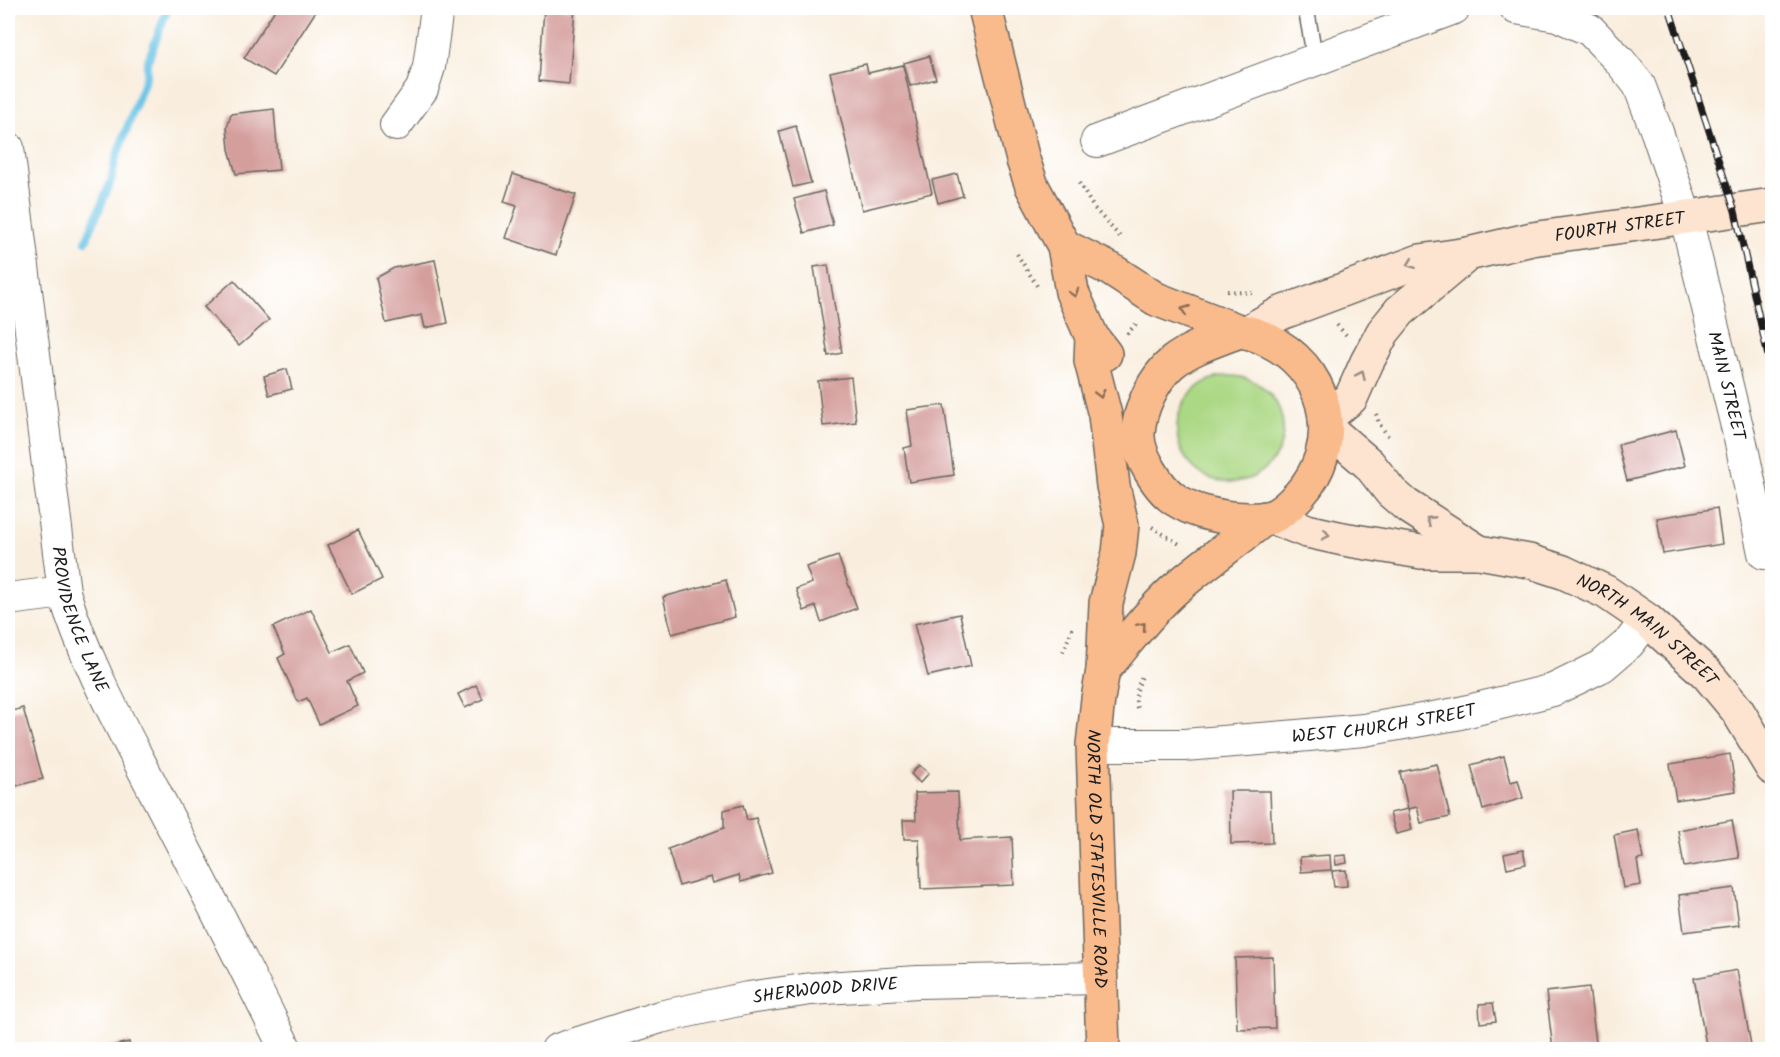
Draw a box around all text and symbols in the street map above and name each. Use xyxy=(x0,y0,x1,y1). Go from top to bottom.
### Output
street label: FOURTH STREET xyxy=(1553,204,1688,252)
one-way arrow xyxy=(1406,257,1417,270)
one-way arrow xyxy=(1067,287,1079,298)
one-way arrow xyxy=(1180,304,1190,317)
street label: MAIN STREET xyxy=(1698,329,1753,444)
one-way arrow xyxy=(1353,370,1365,381)
one-way arrow xyxy=(1092,389,1105,399)
one-way arrow xyxy=(1426,516,1437,527)
one-way arrow xyxy=(1321,528,1331,541)
street label: PROVIDENCE LANE xyxy=(42,545,116,698)
street label: NORTH MAIN STREET xyxy=(1571,567,1725,694)
one-way arrow xyxy=(1135,622,1146,633)
street label: WEST CHURCH STREET xyxy=(1291,696,1480,752)
street label: NORTH OLD STATESVILLE ROAD xyxy=(1077,728,1114,989)
street label: SHERWOOD DRIVE xyxy=(751,970,899,1013)

